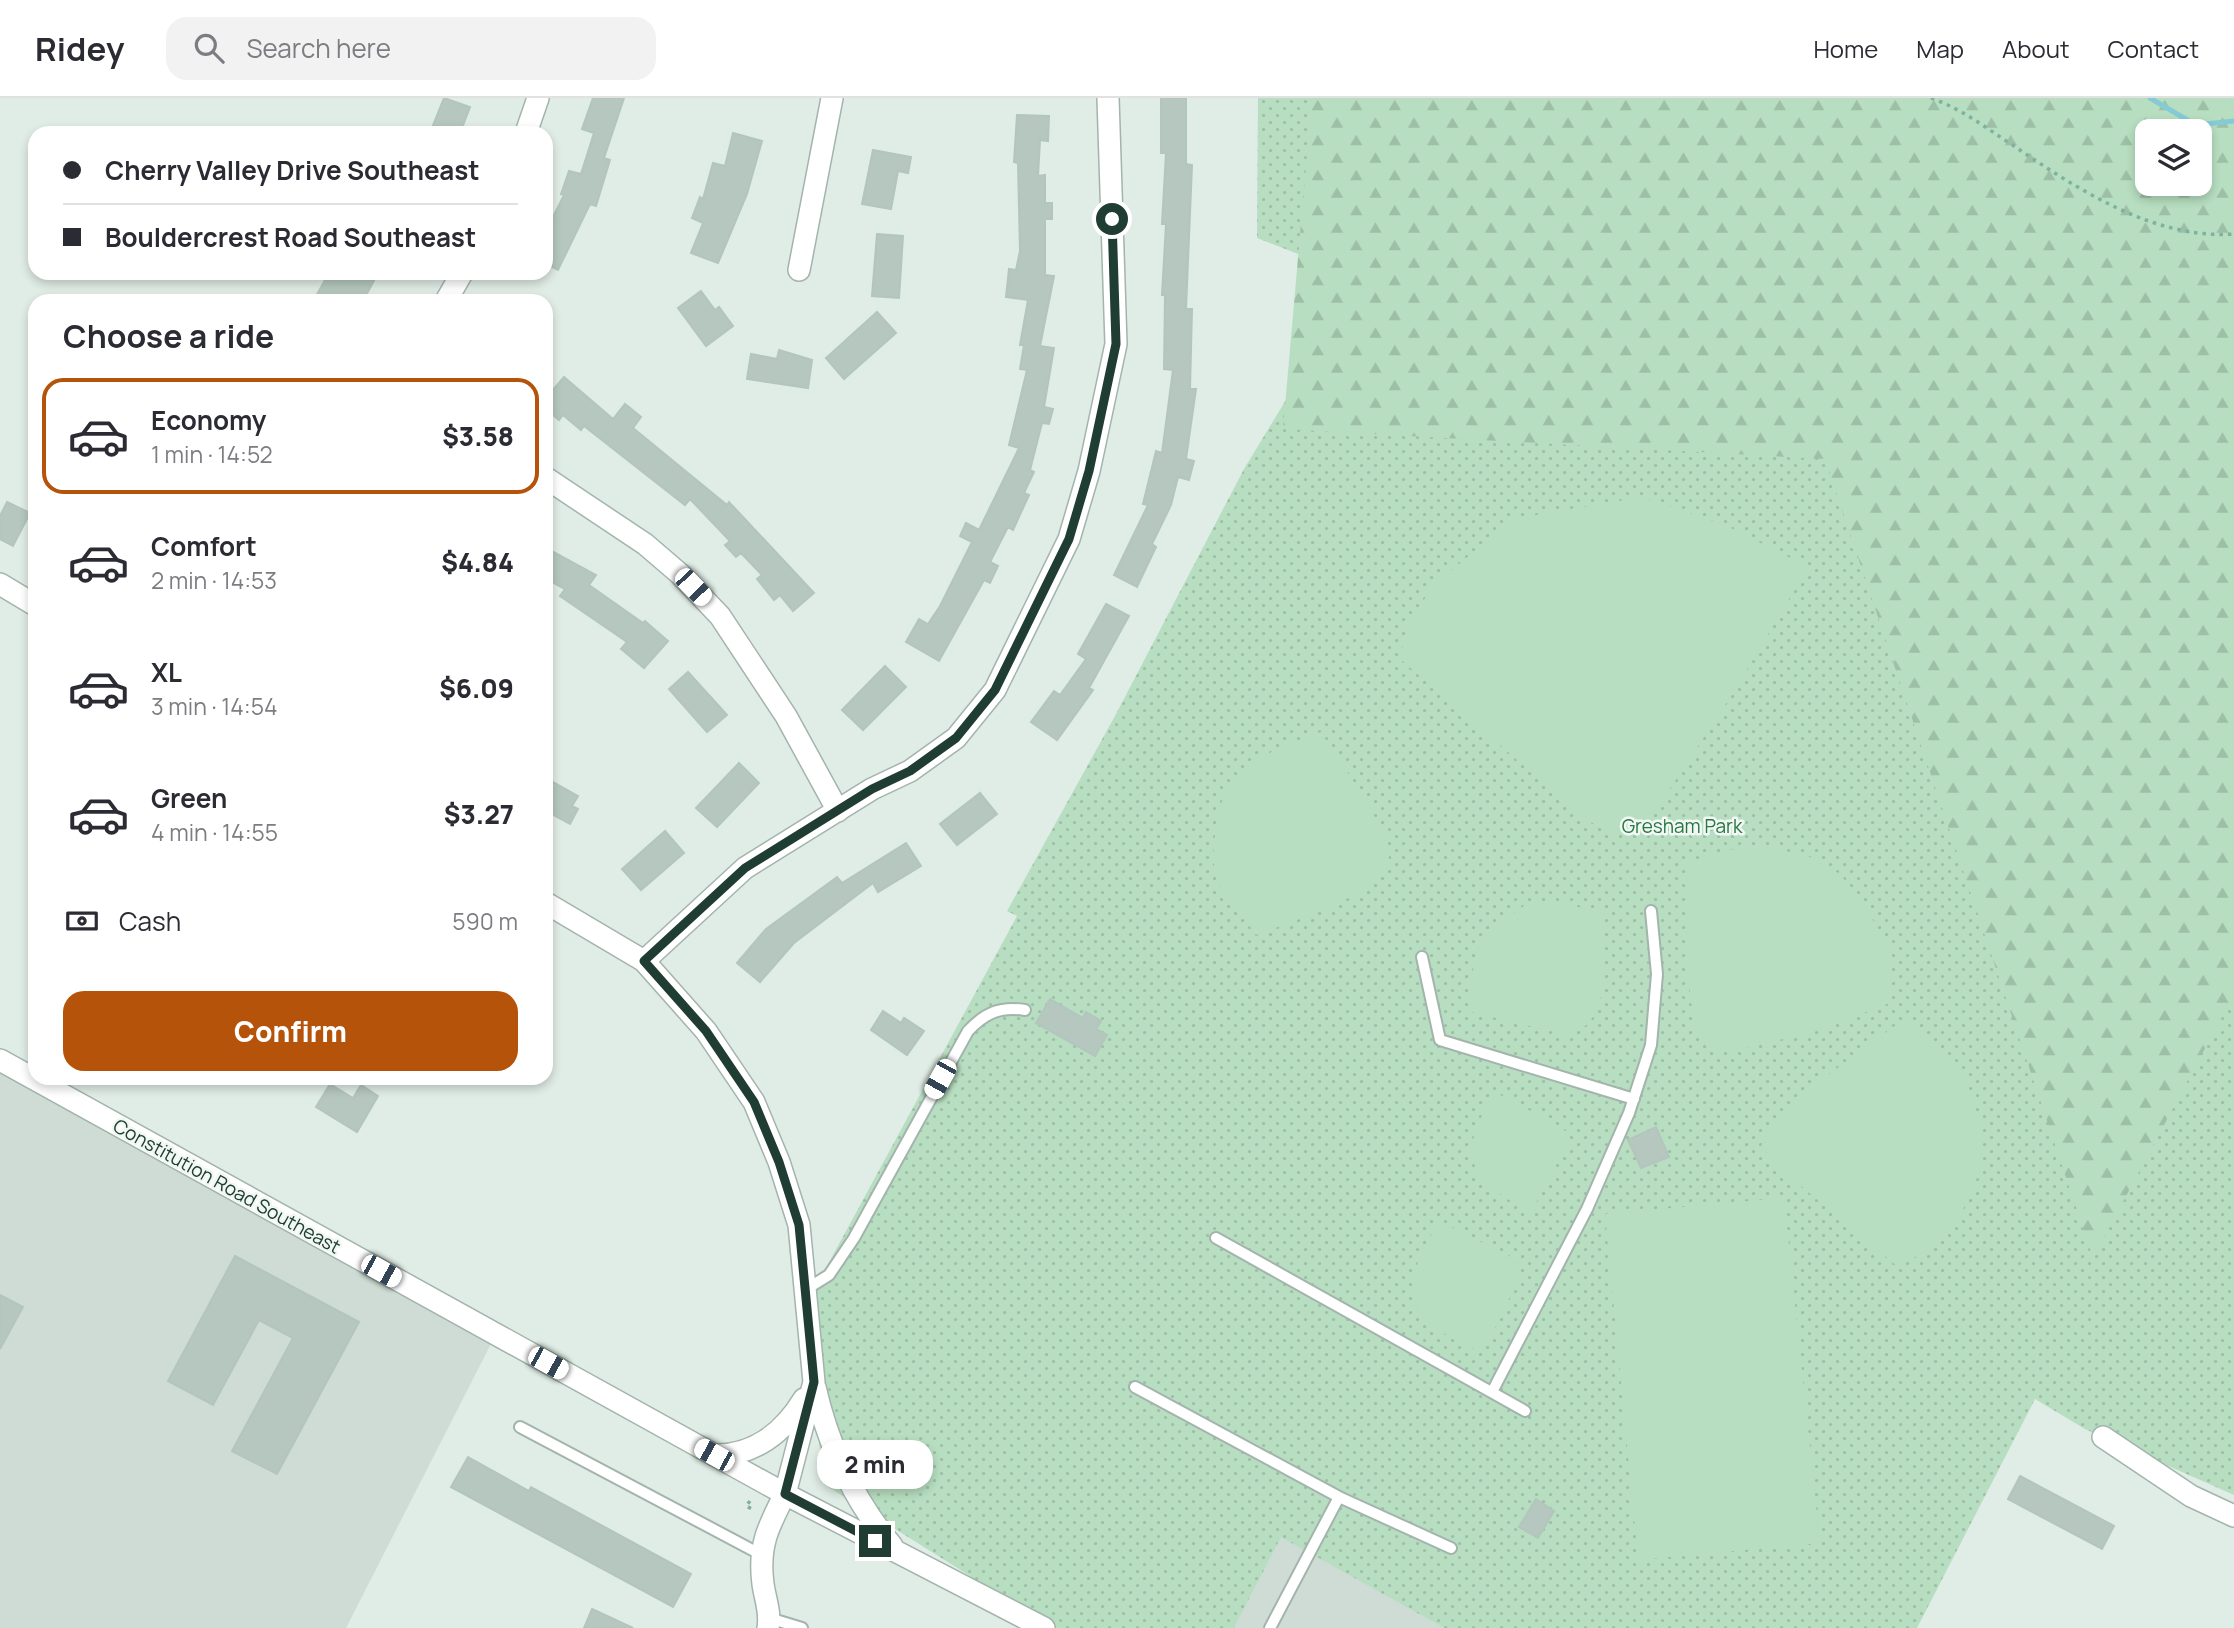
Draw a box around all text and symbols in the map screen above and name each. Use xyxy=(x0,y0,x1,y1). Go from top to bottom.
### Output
search box xyxy=(166,17,656,80)
text: Ridey xyxy=(35,26,124,71)
icon: search xyxy=(190,29,228,67)
text: Search here xyxy=(246,30,391,66)
text: Home xyxy=(1813,32,1878,65)
text: Map xyxy=(1916,32,1964,65)
text: About xyxy=(2002,32,2070,65)
text: Contact xyxy=(2108,32,2199,65)
map controls xyxy=(2135,119,2212,196)
button: layers xyxy=(2135,119,2212,196)
text: Cherry Valley Drive Southeast xyxy=(105,152,480,188)
route start xyxy=(1096,203,1128,235)
text: Bouldercrest Road Southeast xyxy=(105,219,476,255)
text: Choose a ride xyxy=(63,314,274,358)
text: Economy xyxy=(151,402,266,438)
icon: car xyxy=(67,405,130,468)
text: $3.58 xyxy=(442,418,514,454)
text: 1 min · 14:52 xyxy=(151,438,273,470)
text: Comfort xyxy=(151,528,257,564)
icon: car xyxy=(67,531,130,594)
text: $4.84 xyxy=(441,544,514,580)
text: 2 min · 14:53 xyxy=(151,564,277,596)
car xyxy=(671,565,716,609)
text: XL xyxy=(151,654,182,690)
icon: car xyxy=(67,657,130,720)
text: $6.09 xyxy=(439,670,514,706)
text: 3 min · 14:54 xyxy=(151,690,278,722)
text: Green xyxy=(151,780,227,816)
icon: car xyxy=(67,783,130,846)
text: $3.27 xyxy=(444,796,514,832)
park label: Gresham Park xyxy=(1622,813,1743,839)
text: 4 min · 14:55 xyxy=(151,816,278,848)
icon: cash xyxy=(63,902,101,940)
text: Cash xyxy=(119,903,181,939)
text: 590 m xyxy=(452,905,518,937)
button: Confirm xyxy=(63,991,518,1071)
car xyxy=(921,1056,960,1102)
street label: Constitution Road Southeast xyxy=(109,1112,345,1260)
car xyxy=(358,1252,405,1290)
car xyxy=(525,1344,572,1382)
car xyxy=(691,1436,738,1474)
callout: 2 min xyxy=(817,1440,933,1488)
text: 2 min xyxy=(845,1448,906,1480)
route end xyxy=(859,1525,891,1557)

